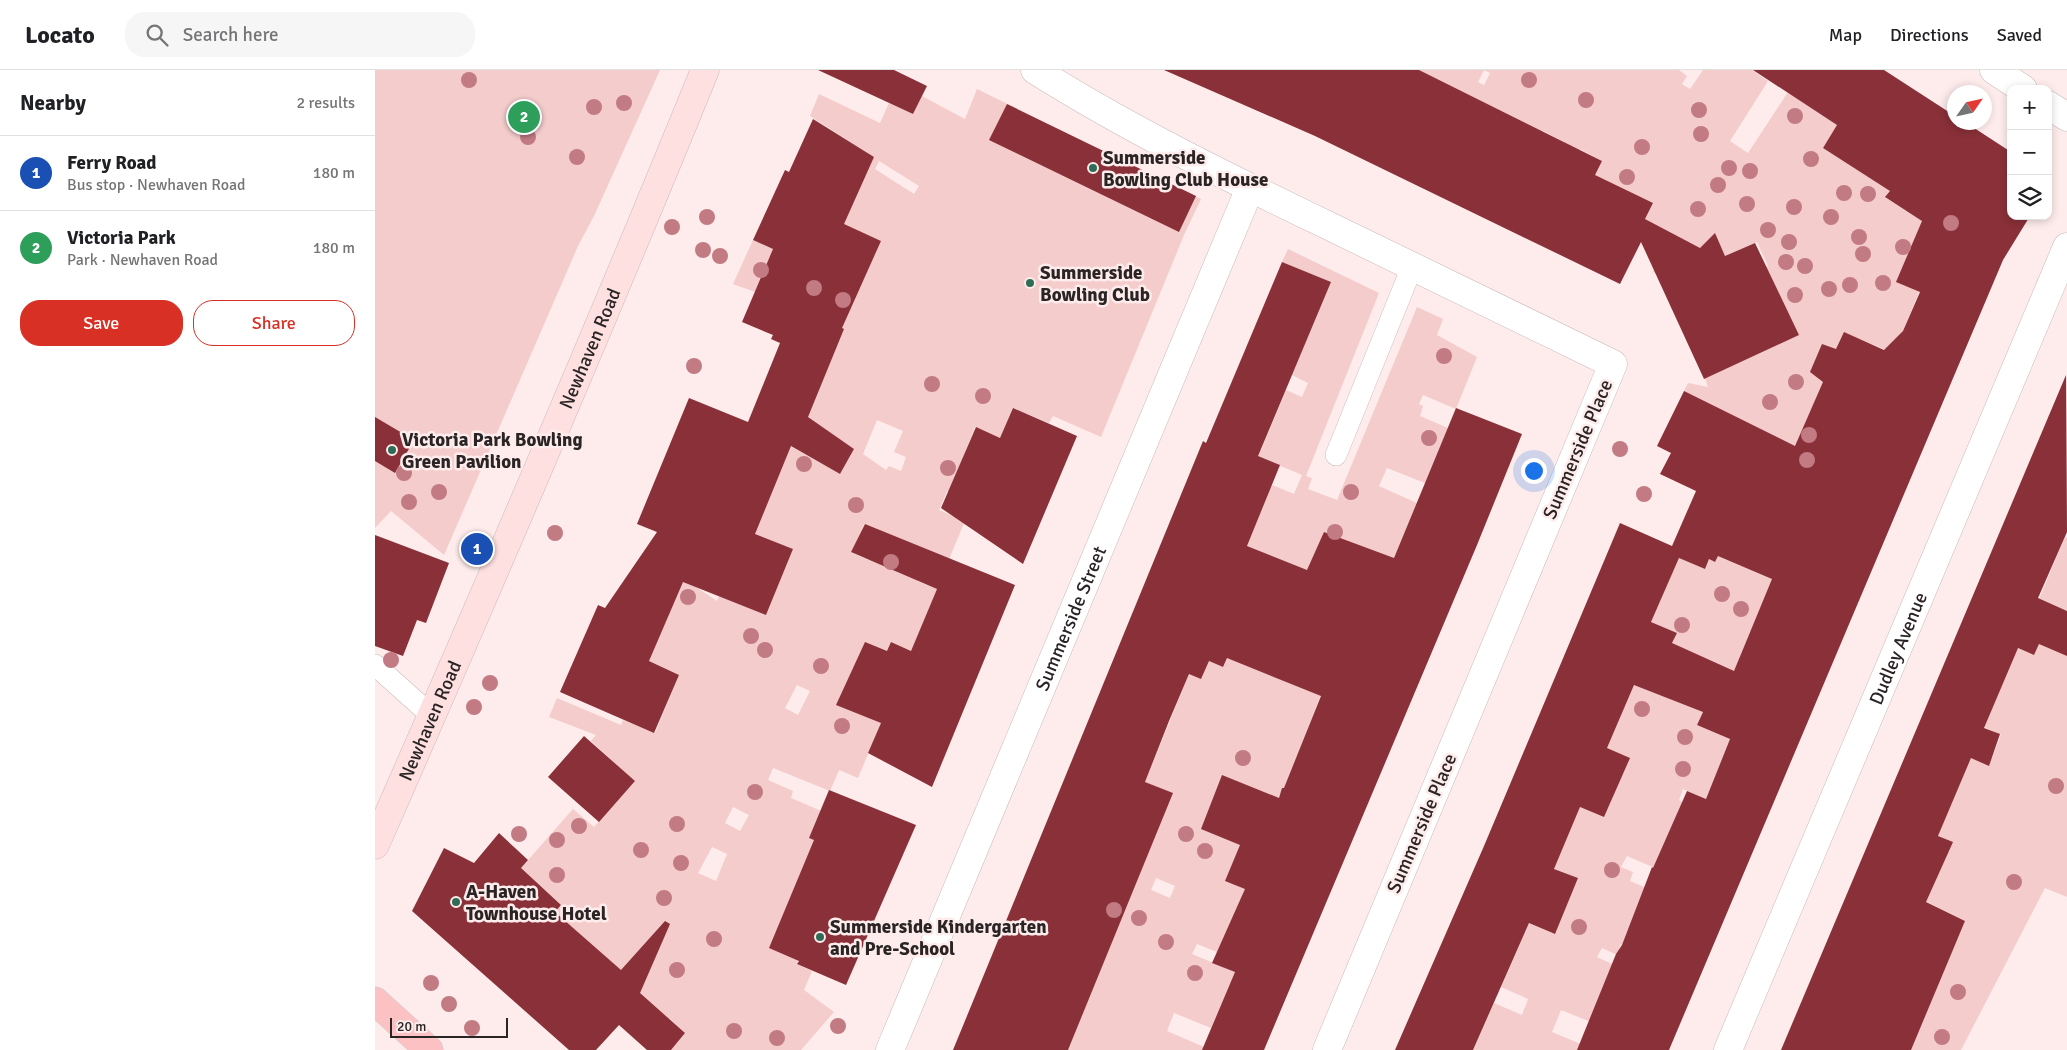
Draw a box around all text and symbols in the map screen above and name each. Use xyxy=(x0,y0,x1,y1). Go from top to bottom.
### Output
search box xyxy=(125,12,475,57)
text: Locato xyxy=(25,20,95,50)
icon: search xyxy=(143,21,171,49)
text: Search here xyxy=(183,23,279,47)
text: Map xyxy=(1829,24,1862,46)
text: Directions xyxy=(1890,24,1969,46)
text: Saved xyxy=(1997,24,2042,46)
north arrow xyxy=(1947,85,1992,130)
map controls xyxy=(2007,85,2052,220)
button: + xyxy=(2007,85,2052,130)
text: Nearby xyxy=(20,90,86,116)
text: 2 results xyxy=(296,93,355,113)
pin: 2 xyxy=(508,98,540,136)
button: − xyxy=(2007,130,2052,175)
place label: Summerside Bowling Club House xyxy=(1103,146,1268,192)
text: Ferry Road xyxy=(67,151,157,175)
marker: Summerside Bowling Club House xyxy=(1087,162,1099,174)
text: 1 xyxy=(32,163,40,183)
text: 180 m xyxy=(313,163,355,183)
text: Bus stop · Newhaven Road xyxy=(67,175,246,195)
button: layers xyxy=(2007,175,2052,220)
text: Victoria Park xyxy=(67,226,176,250)
text: 2 xyxy=(32,238,40,258)
text: 180 m xyxy=(313,238,355,258)
text: Park · Newhaven Road xyxy=(67,250,218,270)
place label: Summerside Bowling Club xyxy=(1040,261,1150,307)
marker: Summerside Bowling Club xyxy=(1024,277,1036,289)
street label: Newhaven Road xyxy=(554,285,626,413)
button: Save xyxy=(20,300,183,346)
button: Share xyxy=(193,300,355,346)
street label: Summerside Place xyxy=(1538,376,1618,523)
place label: Victoria Park Bowling Green Pavilion xyxy=(402,428,583,474)
marker: Victoria Park Bowling Green Pavilion xyxy=(386,444,398,456)
your location xyxy=(1521,458,1547,484)
pin: 1 xyxy=(461,530,493,568)
street label: Summerside Street xyxy=(1030,542,1112,695)
street label: Dudley Avenue xyxy=(1864,589,1933,709)
street label: Newhaven Road xyxy=(394,657,467,785)
street label: Summerside Place xyxy=(1382,750,1462,897)
place label: A-Haven Townhouse Hotel xyxy=(466,880,607,926)
marker: A-Haven Townhouse Hotel xyxy=(450,896,462,908)
place label: Summerside Kindergarten and Pre-School xyxy=(830,915,1047,961)
marker: Summerside Kindergarten and Pre-School xyxy=(814,931,826,943)
scale bar xyxy=(390,1015,507,1038)
text: 20 m xyxy=(397,1018,426,1035)

